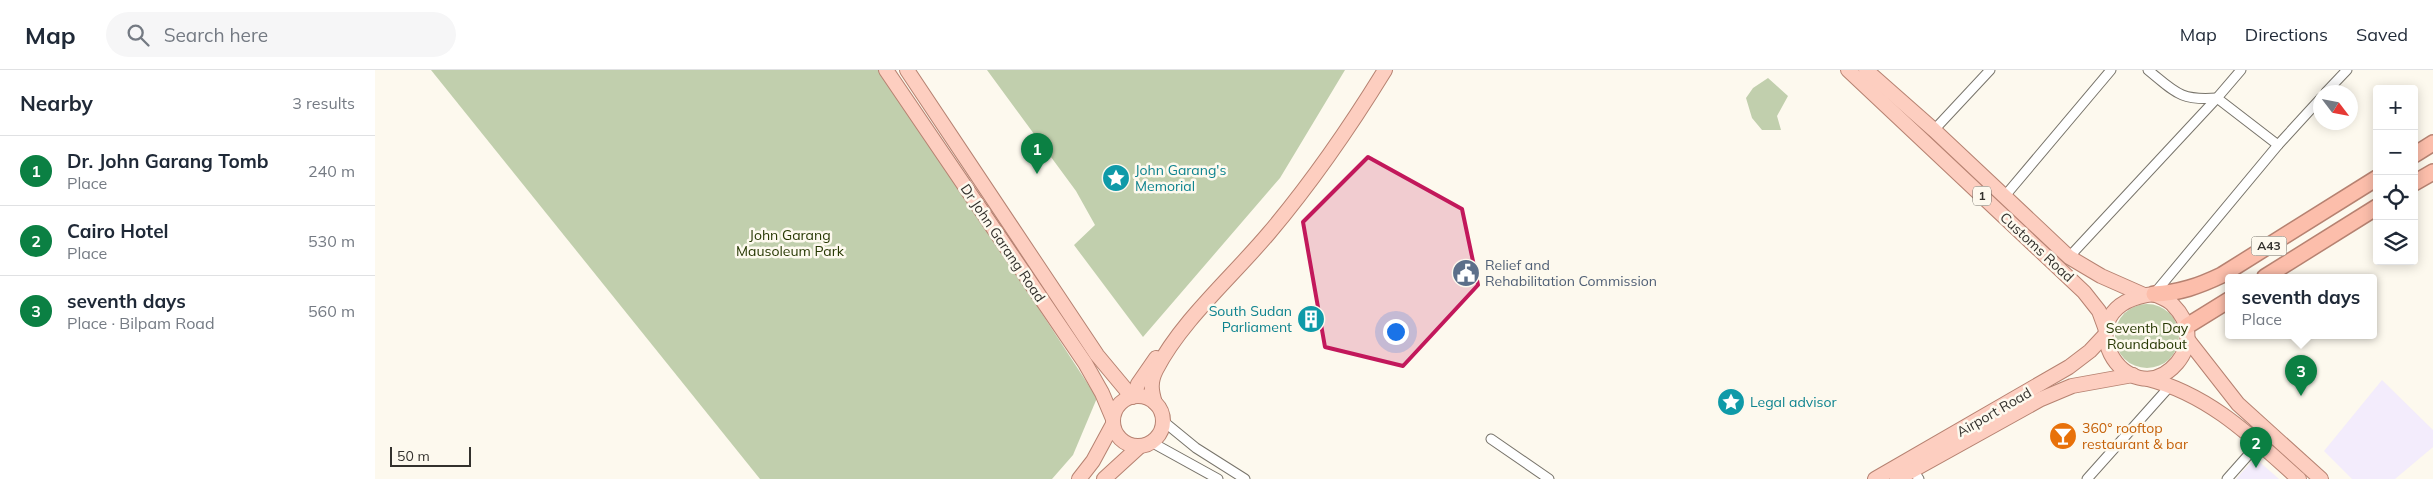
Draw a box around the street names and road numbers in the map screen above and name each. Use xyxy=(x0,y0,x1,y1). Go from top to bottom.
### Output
street label: Dr John Garang Road xyxy=(957,181,1049,305)
road number: 1 xyxy=(1973,186,1991,206)
street label: Customs Road xyxy=(1996,208,2078,286)
road number: A43 xyxy=(2251,237,2287,256)
street label: Airport Road xyxy=(1953,383,2035,441)

